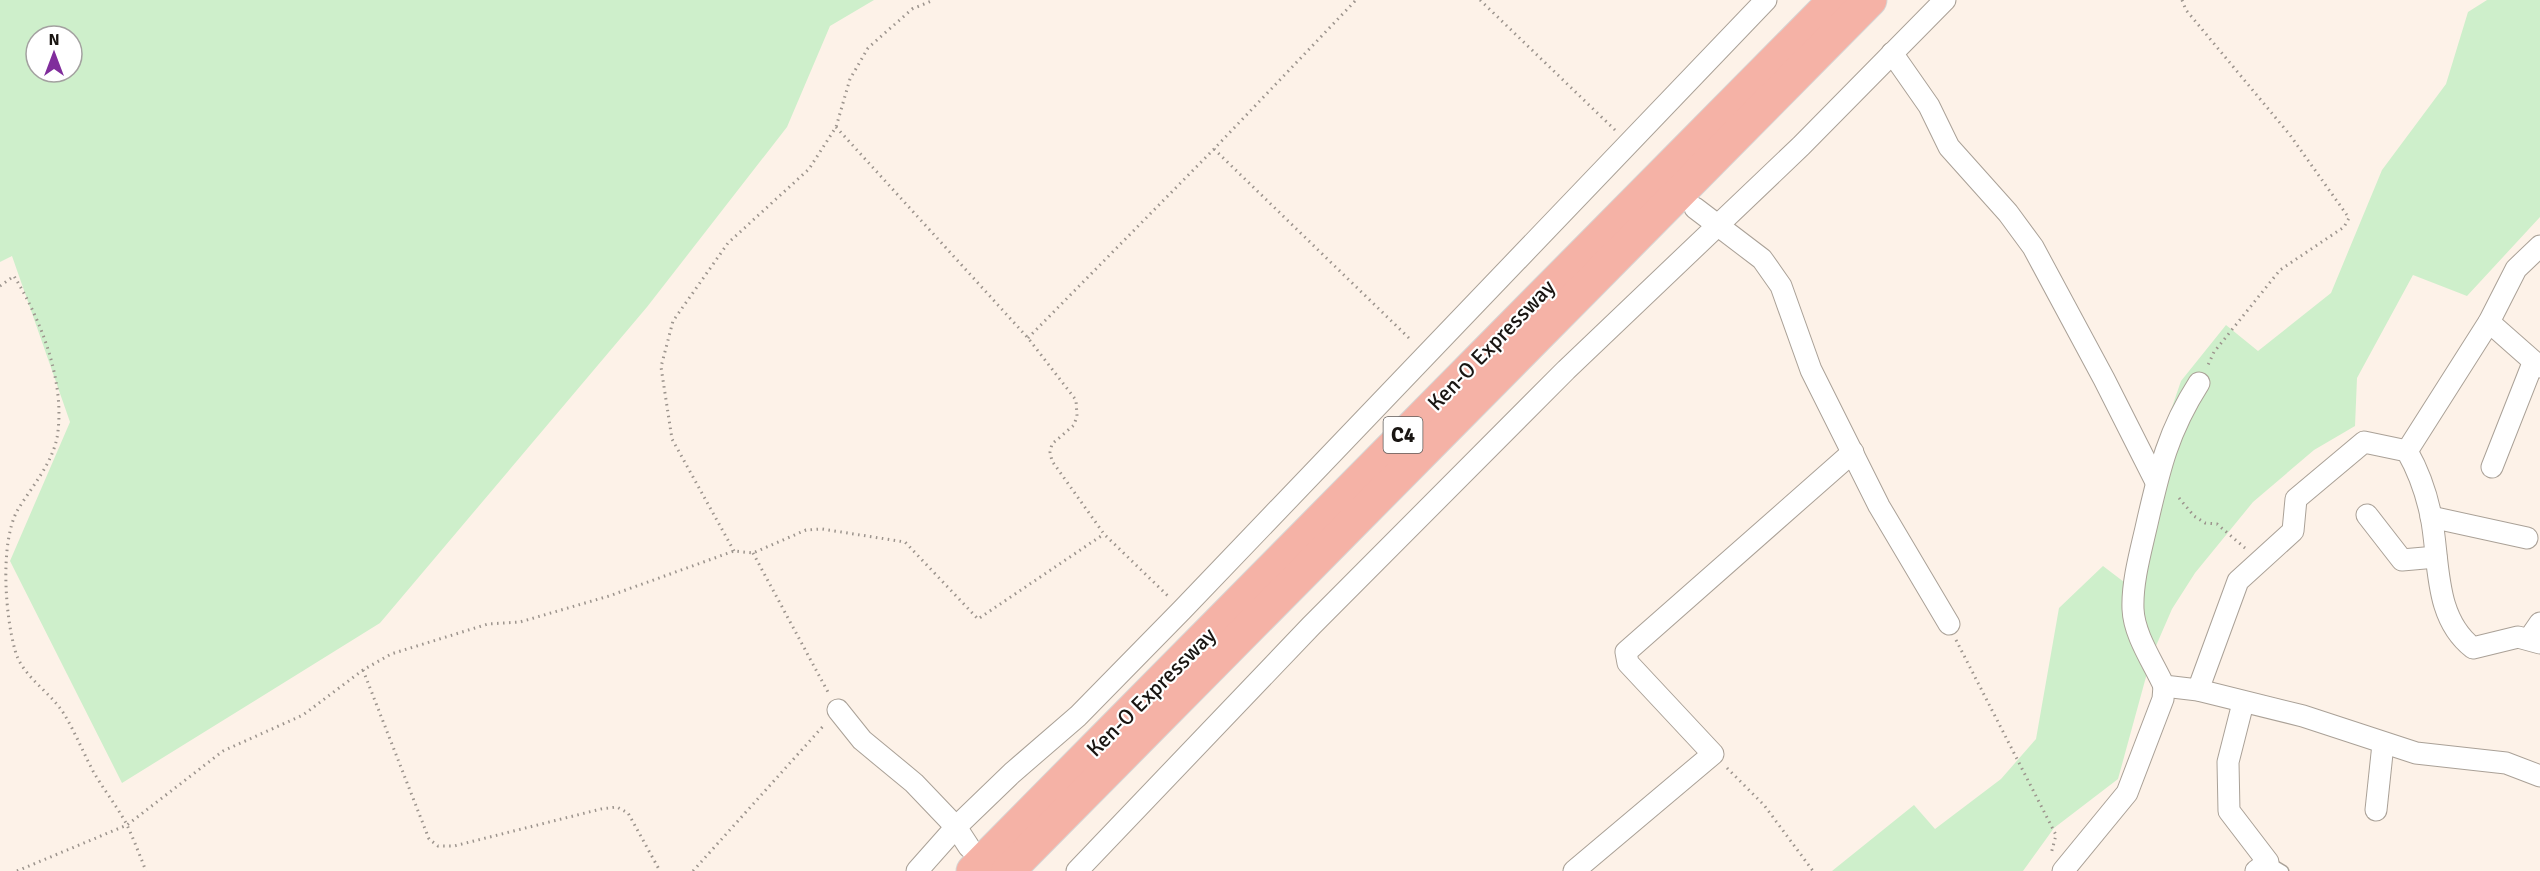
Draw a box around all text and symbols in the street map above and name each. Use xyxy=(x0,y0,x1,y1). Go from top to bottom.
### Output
north arrow xyxy=(24,24,84,84)
text: N xyxy=(48,30,60,50)
street label: Ken-O Expressway xyxy=(1422,273,1561,416)
road number: C4 xyxy=(1384,417,1422,453)
street label: Ken-O Expressway xyxy=(1081,621,1222,762)

